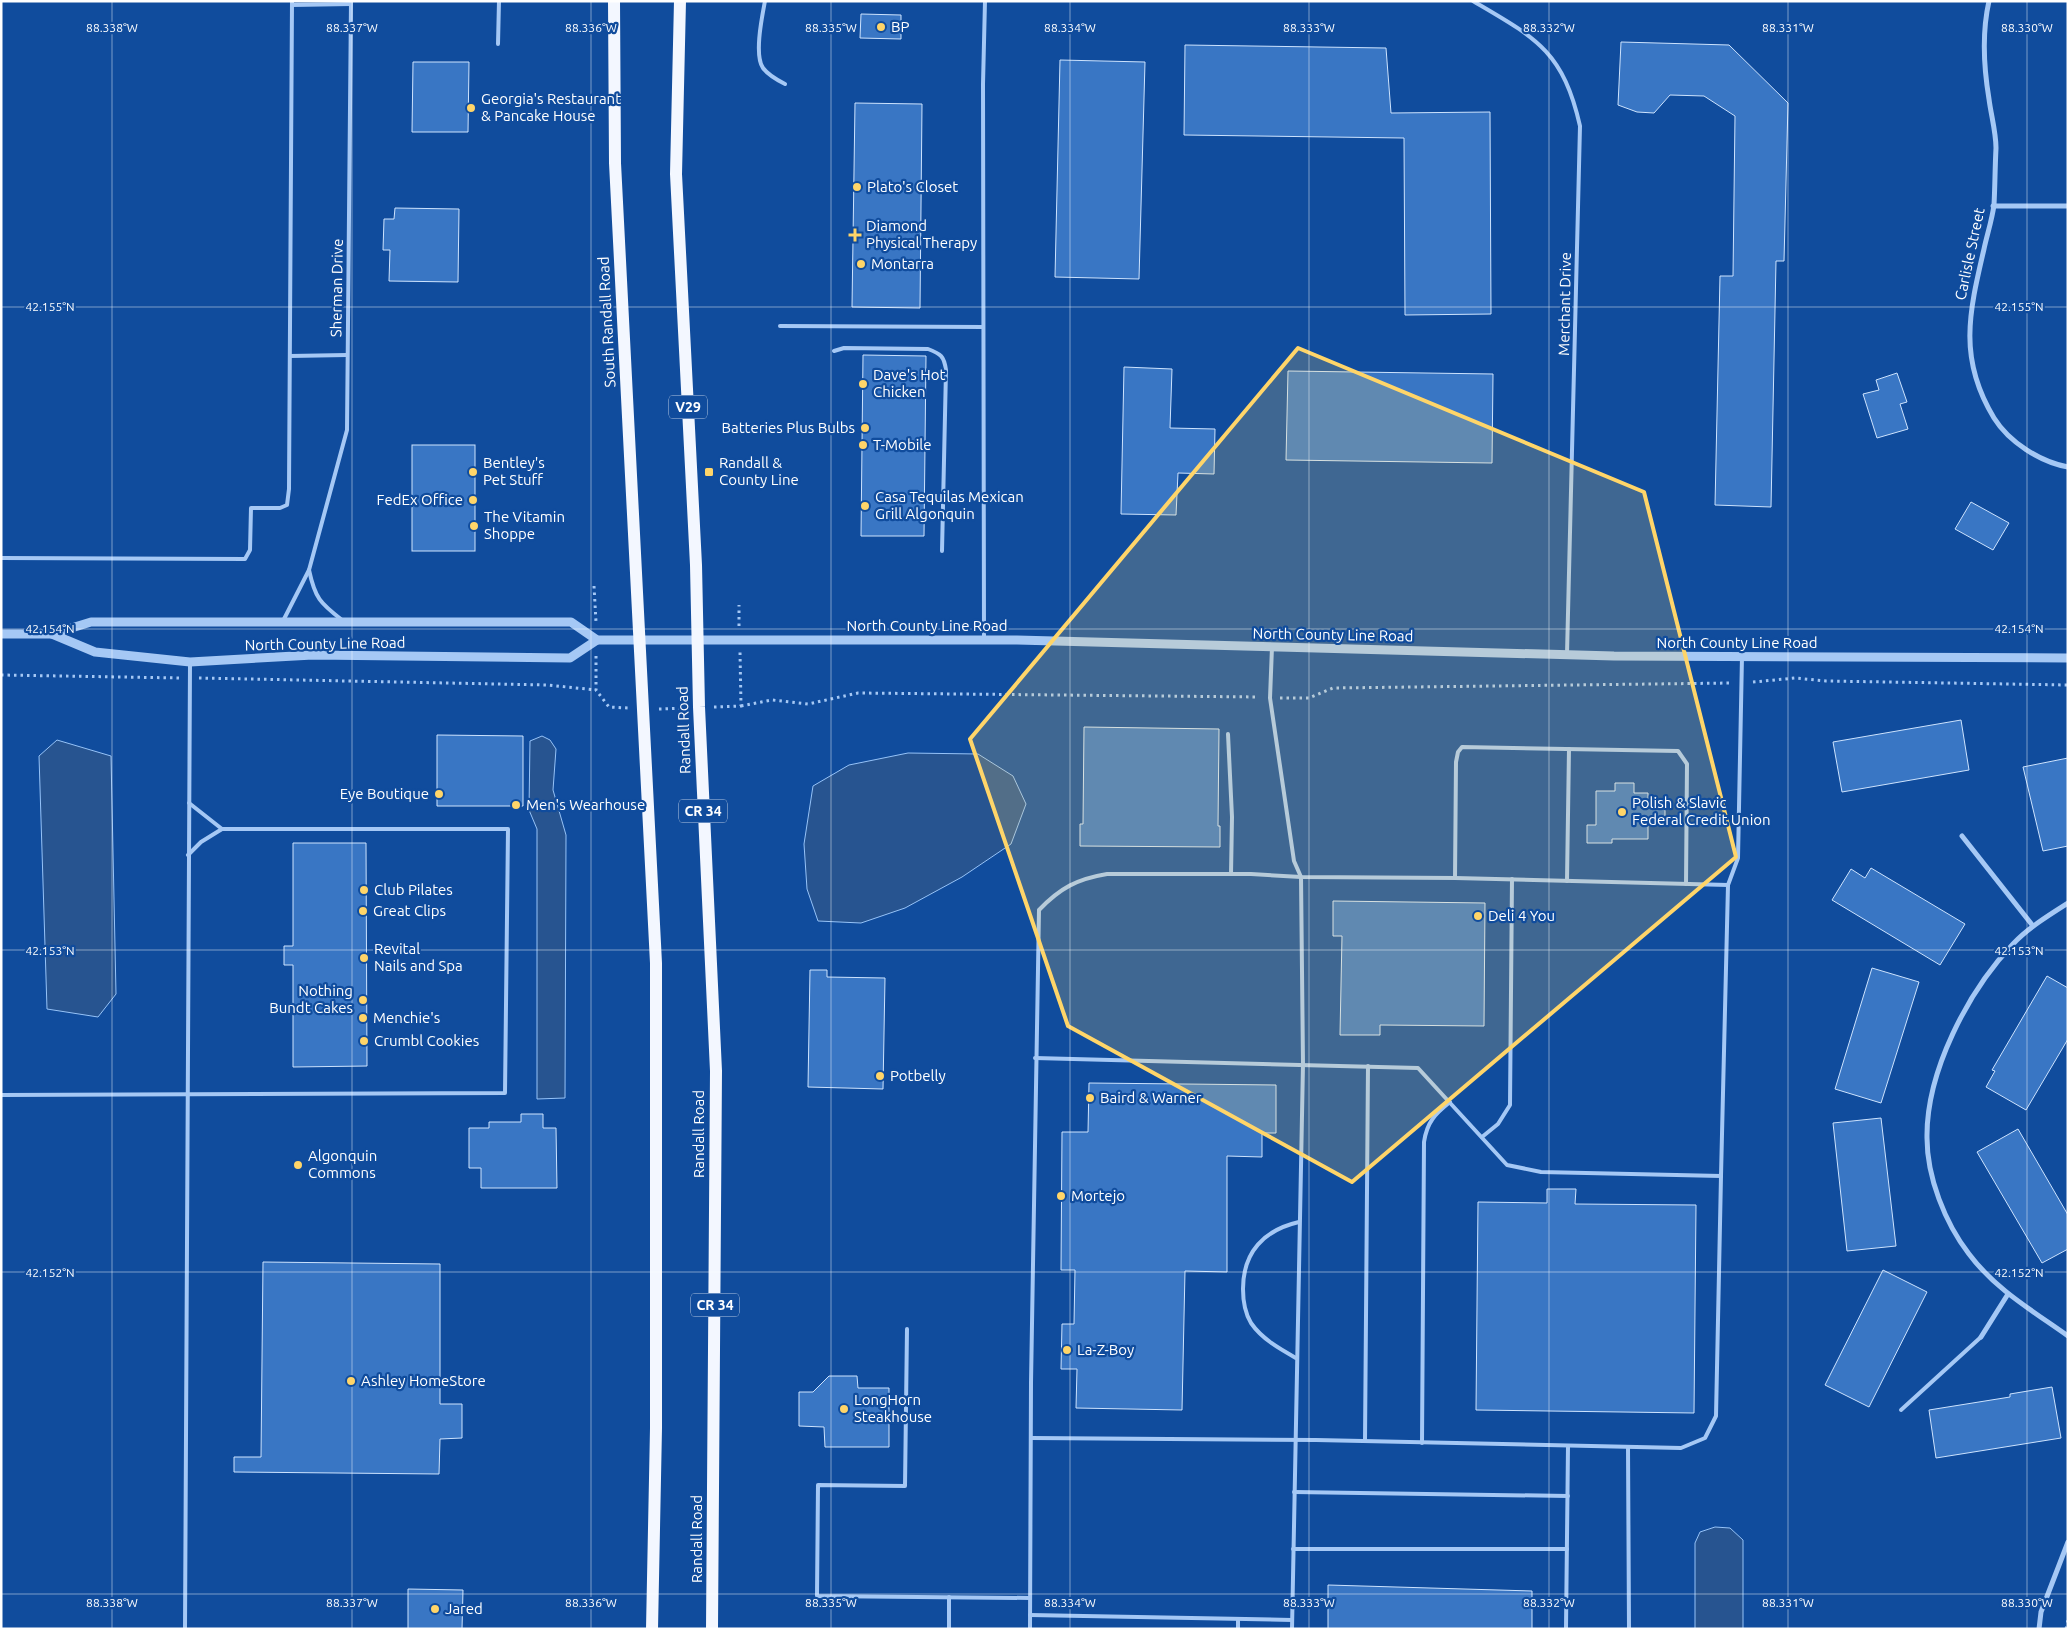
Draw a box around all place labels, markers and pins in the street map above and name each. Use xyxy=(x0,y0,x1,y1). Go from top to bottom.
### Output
place label: BP xyxy=(891,18,910,35)
marker: BP xyxy=(875,21,887,33)
place label: Georgia's Restaurant & Pancake House xyxy=(481,90,621,124)
marker: Georgia's Restaurant & Pancake House xyxy=(465,102,477,114)
place label: Plato's Closet xyxy=(867,178,958,195)
marker: Plato's Closet xyxy=(851,181,863,193)
place label: Diamond Physical Therapy xyxy=(866,217,977,251)
marker: Diamond Physical Therapy xyxy=(848,228,862,242)
place label: Montarra xyxy=(871,255,934,272)
marker: Montarra xyxy=(855,258,867,270)
place label: Dave's Hot Chicken xyxy=(873,366,945,400)
marker: Dave's Hot Chicken xyxy=(857,378,869,390)
place label: Batteries Plus Bulbs xyxy=(721,419,855,436)
marker: Batteries Plus Bulbs xyxy=(859,422,871,434)
place label: T-Mobile xyxy=(873,436,932,453)
marker: T-Mobile xyxy=(857,439,869,451)
place label: Bentley's Pet Stuff xyxy=(483,454,545,488)
place label: Randall & County Line xyxy=(719,454,799,488)
marker: Bentley's Pet Stuff xyxy=(467,466,479,478)
marker: Randall & County Line xyxy=(703,466,715,478)
place label: Casa Tequilas Mexican Grill Algonquin xyxy=(875,488,1024,522)
place label: FedEx Office xyxy=(377,491,463,508)
marker: FedEx Office xyxy=(467,494,479,506)
marker: Casa Tequilas Mexican Grill Algonquin xyxy=(859,500,871,512)
place label: The Vitamin Shoppe xyxy=(484,508,565,542)
marker: The Vitamin Shoppe xyxy=(468,520,480,532)
place label: Eye Boutique xyxy=(340,785,429,802)
marker: Eye Boutique xyxy=(433,788,445,800)
place label: Polish & Slavic Federal Credit Union xyxy=(1632,794,1771,828)
place label: Men's Wearhouse xyxy=(526,796,645,813)
marker: Men's Wearhouse xyxy=(510,799,522,811)
marker: Polish & Slavic Federal Credit Union xyxy=(1616,806,1628,818)
place label: Club Pilates xyxy=(374,881,453,898)
marker: Club Pilates xyxy=(358,884,370,896)
place label: Great Clips xyxy=(373,902,446,919)
marker: Great Clips xyxy=(357,905,369,917)
place label: Deli 4 You xyxy=(1488,907,1555,924)
marker: Deli 4 You xyxy=(1472,910,1484,922)
place label: Revital Nails and Spa xyxy=(374,940,463,974)
marker: Revital Nails and Spa xyxy=(358,952,370,964)
place label: Nothing Bundt Cakes xyxy=(269,982,353,1016)
marker: Nothing Bundt Cakes xyxy=(357,994,369,1006)
place label: Menchie's xyxy=(373,1009,440,1026)
marker: Menchie's xyxy=(357,1012,369,1024)
place label: Crumbl Cookies xyxy=(374,1032,479,1049)
marker: Crumbl Cookies xyxy=(358,1035,370,1047)
place label: Potbelly xyxy=(890,1067,946,1084)
marker: Potbelly xyxy=(874,1070,886,1082)
place label: Baird & Warner xyxy=(1100,1089,1202,1106)
marker: Baird & Warner xyxy=(1084,1092,1096,1104)
place label: Algonquin Commons xyxy=(308,1147,377,1181)
marker: Algonquin Commons xyxy=(292,1159,304,1171)
place label: Mortejo xyxy=(1071,1187,1125,1204)
marker: Mortejo xyxy=(1055,1190,1067,1202)
place label: La-Z-Boy xyxy=(1077,1341,1134,1358)
marker: La-Z-Boy xyxy=(1061,1344,1073,1356)
place label: Ashley HomeStore xyxy=(361,1372,486,1389)
marker: Ashley HomeStore xyxy=(345,1375,357,1387)
place label: LongHorn Steakhouse xyxy=(854,1391,932,1425)
marker: LongHorn Steakhouse xyxy=(838,1403,850,1415)
place label: Jared xyxy=(445,1600,483,1617)
marker: Jared xyxy=(429,1603,441,1615)

